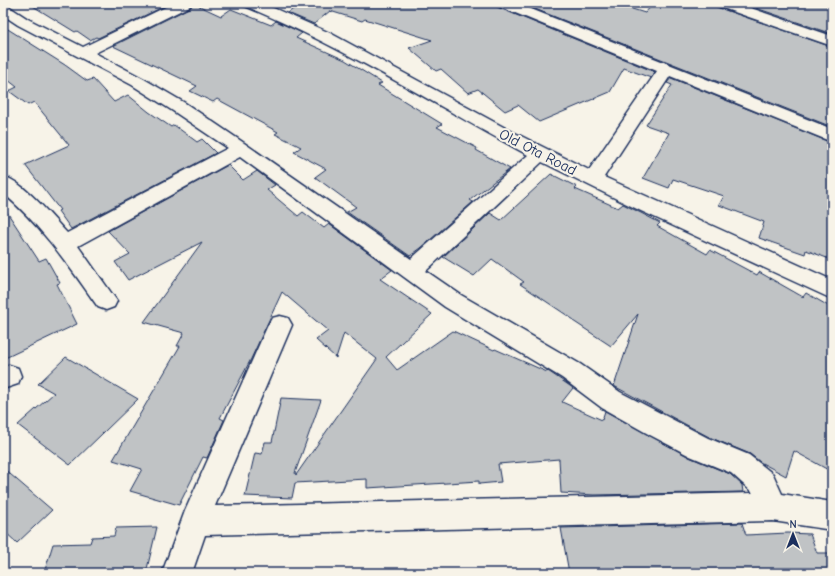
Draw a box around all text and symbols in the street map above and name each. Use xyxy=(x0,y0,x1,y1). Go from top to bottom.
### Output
street label: Old Ota Road xyxy=(496,125,580,179)
north arrow xyxy=(773,514,813,554)
text: N xyxy=(789,518,797,531)

